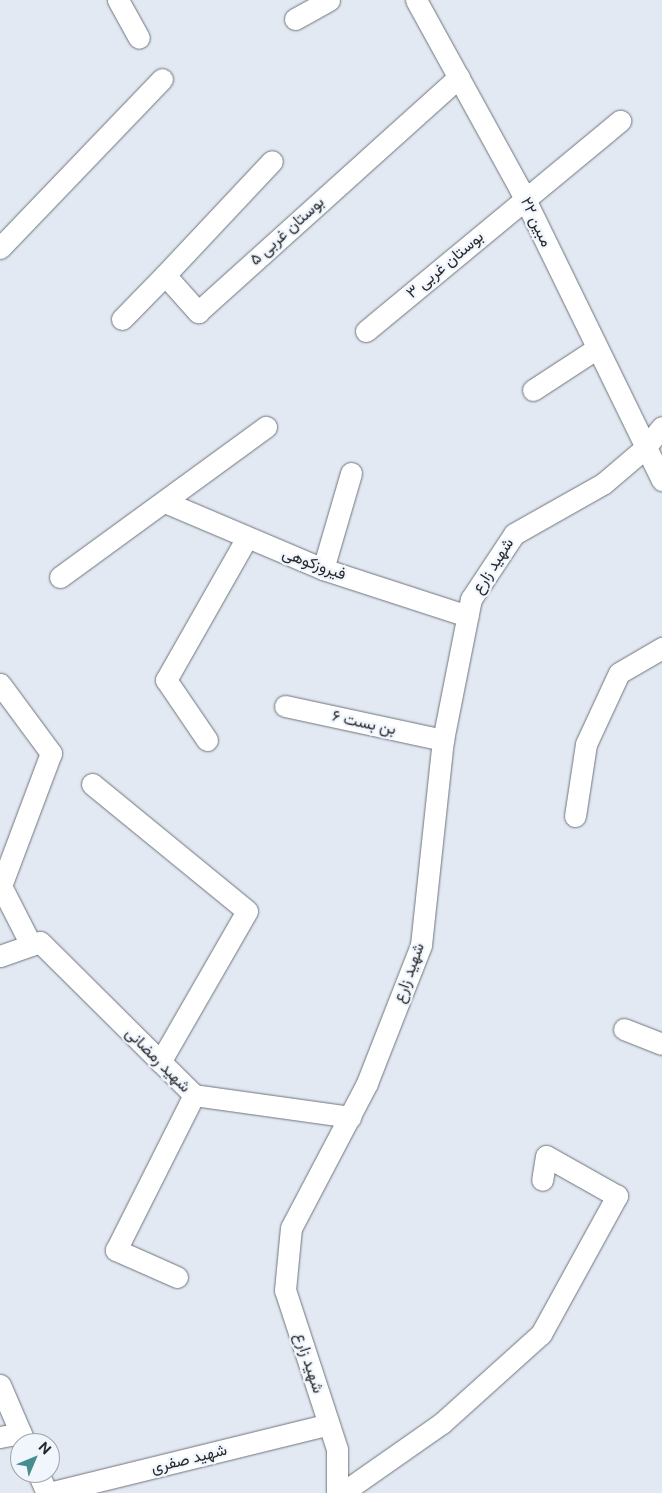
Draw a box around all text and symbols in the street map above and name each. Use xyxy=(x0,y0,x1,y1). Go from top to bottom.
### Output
street label: بوستان غربی ۵ xyxy=(246,193,328,269)
street label: مبین ۲۲ xyxy=(516,194,556,250)
street label: بوستان غربی ۳ xyxy=(403,227,487,303)
street label: شهید زارع xyxy=(468,535,518,597)
street label: فیروزکوهی xyxy=(280,544,348,584)
street label: بن بست ۶ xyxy=(330,707,398,739)
street label: شهید زارع xyxy=(389,940,429,1006)
street label: شهید رمضانی xyxy=(121,1023,195,1097)
street label: شهید زارع xyxy=(290,1330,328,1396)
north arrow xyxy=(10,1433,60,1483)
text: N xyxy=(35,1439,54,1458)
street label: شهید صفری xyxy=(149,1440,229,1478)

